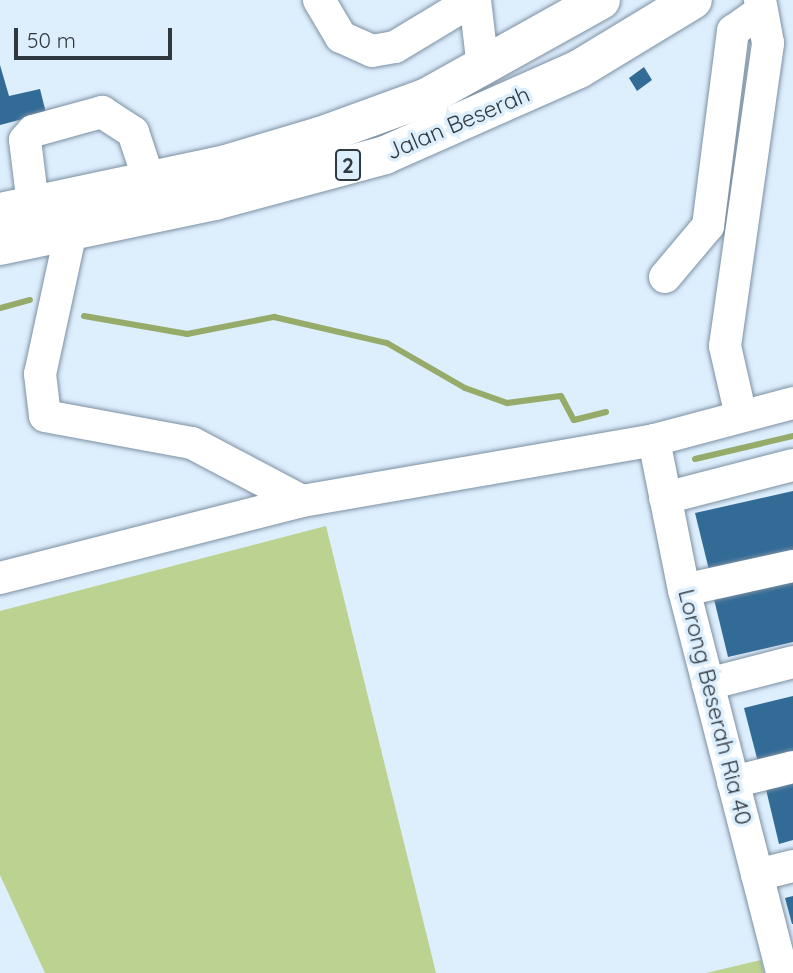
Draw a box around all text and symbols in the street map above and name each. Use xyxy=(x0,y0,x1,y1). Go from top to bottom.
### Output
scale bar xyxy=(18,14,175,58)
text: 50 m xyxy=(27,27,76,53)
street label: Jalan Beserah xyxy=(382,80,534,166)
road number: 2 xyxy=(334,148,362,182)
street label: Lorong Beserah Ria 40 xyxy=(672,586,758,828)

